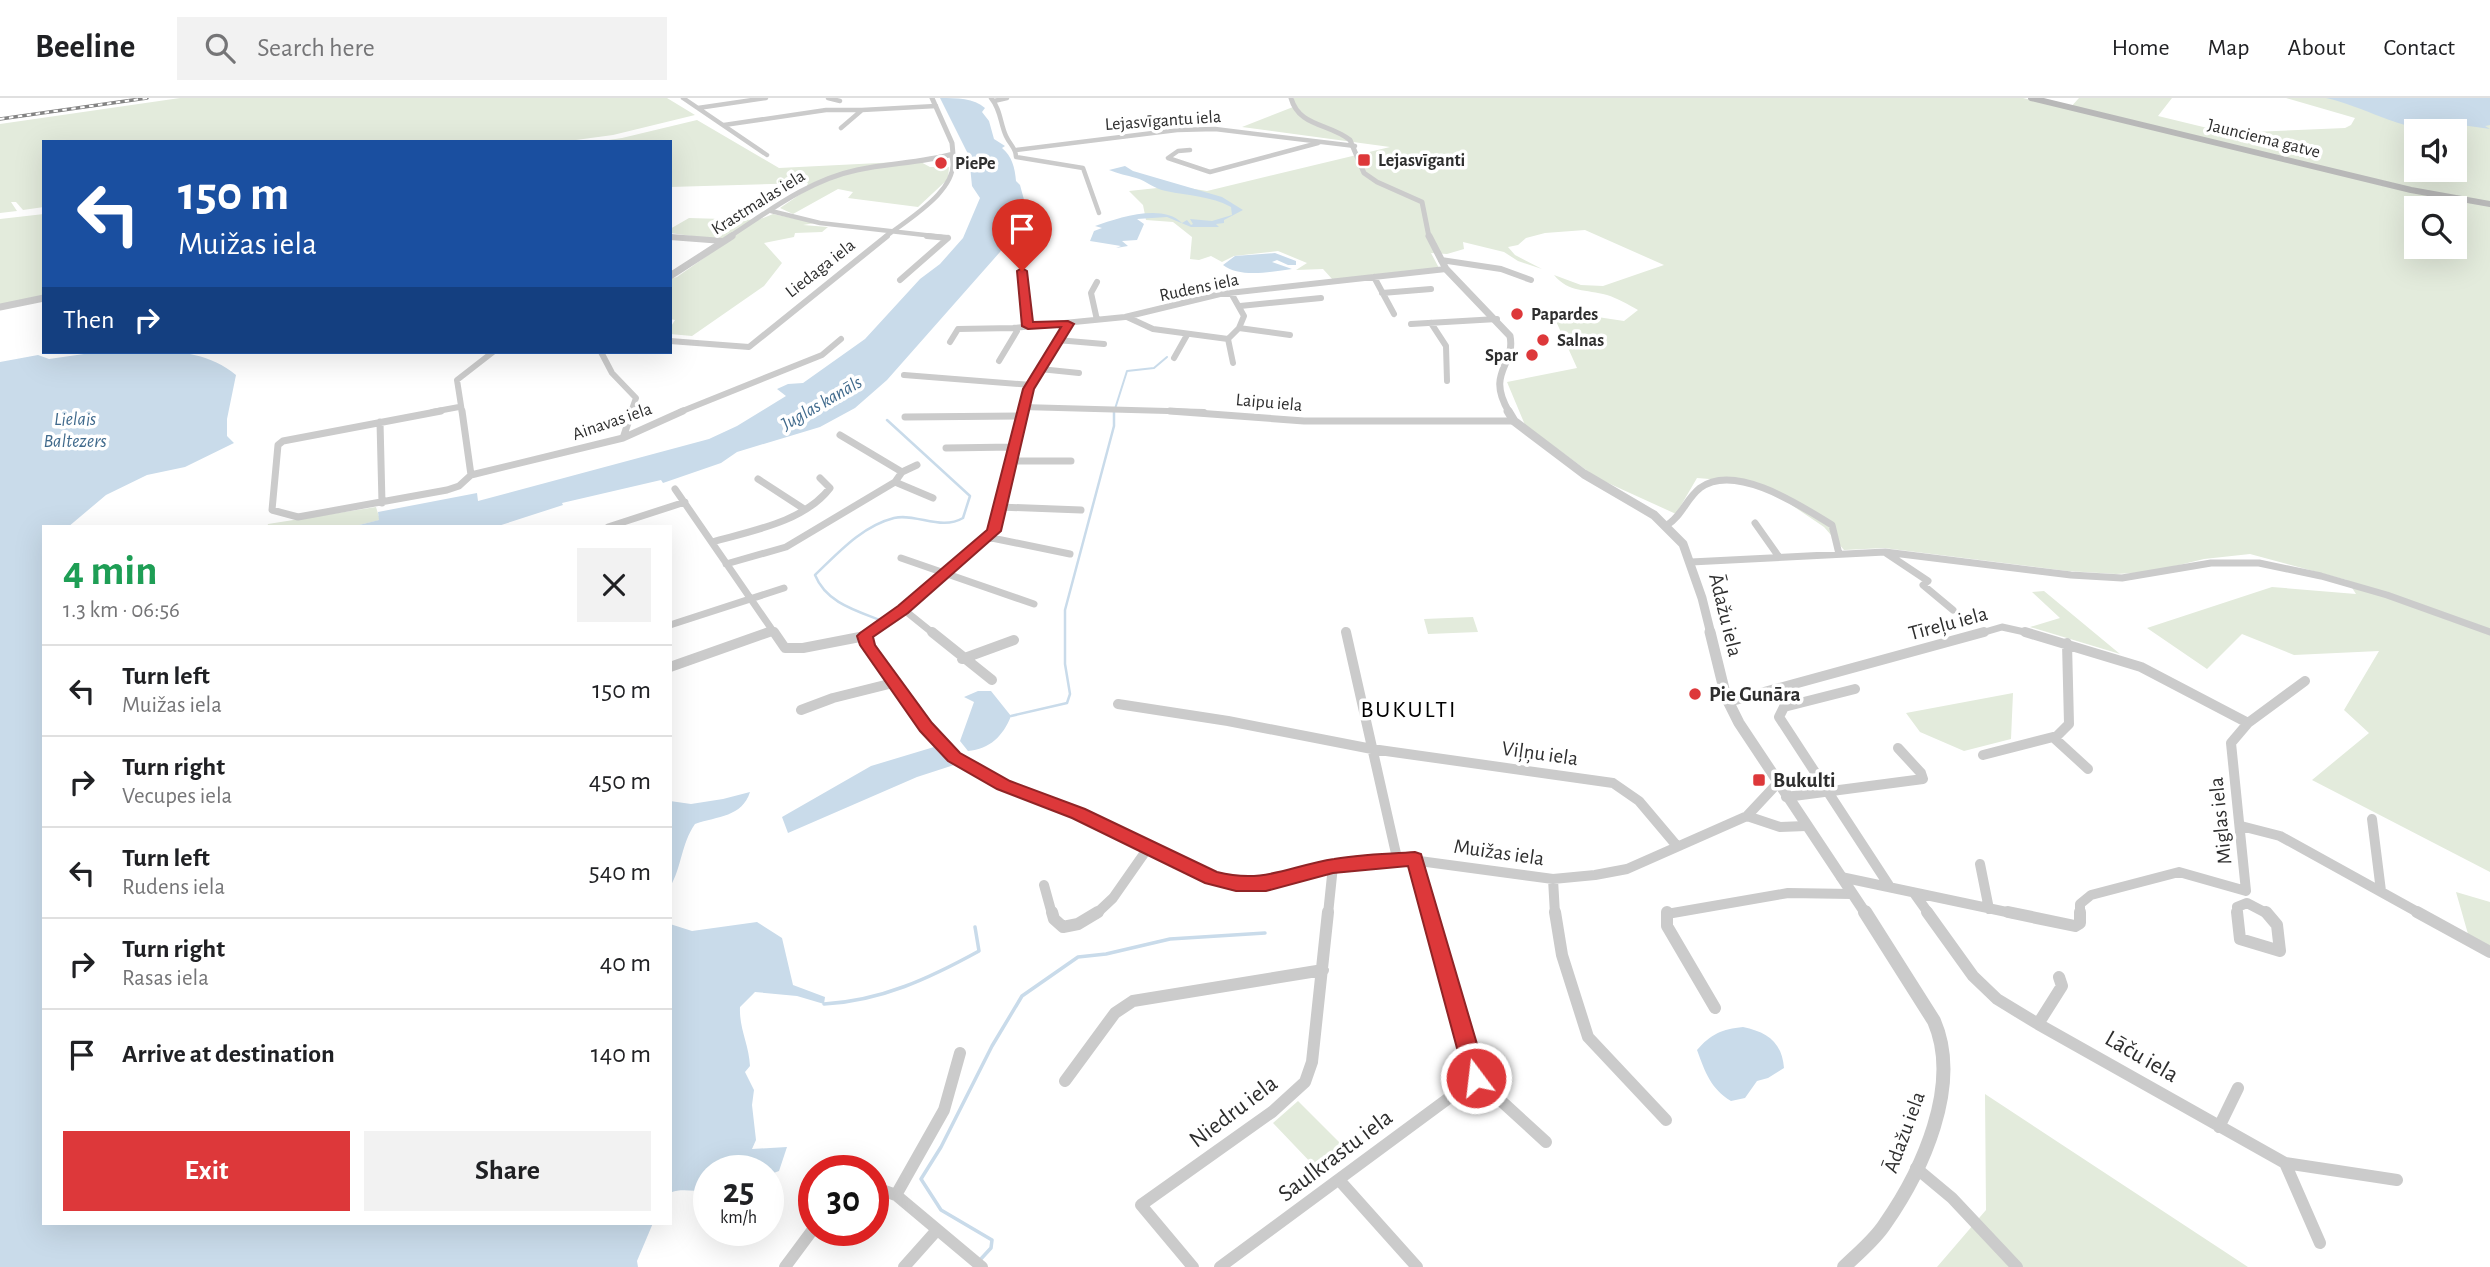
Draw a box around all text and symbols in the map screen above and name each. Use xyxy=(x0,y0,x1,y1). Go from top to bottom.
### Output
search box xyxy=(177,17,667,80)
icon: search xyxy=(201,29,239,67)
text: Beeline xyxy=(35,31,135,64)
text: Search here xyxy=(257,35,375,61)
text: Home xyxy=(2112,36,2170,60)
text: Map xyxy=(2208,36,2250,60)
text: About xyxy=(2288,36,2345,60)
text: Contact xyxy=(2383,36,2455,60)
street label: Lejasvīgantu iela xyxy=(1104,108,1222,134)
street label: Jaunciema gatve xyxy=(2206,116,2322,162)
map controls xyxy=(2404,119,2467,259)
button: sound xyxy=(2404,119,2467,182)
marker: Lejasvīganti xyxy=(1356,152,1372,168)
place label: Lejasvīganti xyxy=(1378,152,1465,170)
marker: PiePe xyxy=(933,155,949,171)
place label: PiePe xyxy=(955,155,996,173)
street label: Krastmalas iela xyxy=(709,167,808,239)
icon: left xyxy=(63,168,154,259)
text: 150 m xyxy=(178,170,289,219)
button: search xyxy=(2404,196,2467,259)
pin xyxy=(992,199,1052,271)
icon: arrive xyxy=(1003,210,1041,248)
text: Muižas iela xyxy=(178,228,317,260)
street label: Liedaga iela xyxy=(782,236,859,301)
street label: Rudens iela xyxy=(1158,271,1241,305)
icon: right xyxy=(128,301,166,339)
marker: Papardes xyxy=(1509,306,1525,322)
place label: Papardes xyxy=(1531,306,1598,324)
text: Then xyxy=(63,307,114,333)
marker: Salnas xyxy=(1535,332,1551,348)
place label: Salnas xyxy=(1557,332,1604,350)
place label: Spar xyxy=(1485,347,1519,365)
marker: Spar xyxy=(1524,347,1540,363)
water label: Juglas kanāls xyxy=(777,373,865,434)
street label: Laipu iela xyxy=(1235,391,1303,415)
street label: Ainavas iela xyxy=(570,400,654,444)
water label: Lielais Baltezers xyxy=(44,410,106,451)
button: close xyxy=(577,548,651,622)
text: 4 min xyxy=(63,550,158,592)
street label: Ādažu iela xyxy=(1705,571,1747,659)
text: 1.3 km · 06:56 xyxy=(63,599,180,622)
street label: Tīreļu iela xyxy=(1906,603,1991,646)
text: Turn left xyxy=(122,663,210,689)
icon: left xyxy=(63,672,101,710)
text: 150 m xyxy=(592,677,651,703)
place label: Pie Gunāra xyxy=(1709,684,1801,705)
marker: Pie Gunāra xyxy=(1687,686,1703,702)
text: Muižas iela xyxy=(122,694,222,717)
district label: BUKULTI xyxy=(1360,698,1458,722)
street label: Viļņu iela xyxy=(1500,738,1580,771)
text: Turn right xyxy=(122,754,225,780)
icon: right xyxy=(63,763,101,801)
text: 450 m xyxy=(589,768,651,794)
place label: Bukulti xyxy=(1773,770,1836,791)
marker: Bukulti xyxy=(1751,772,1767,788)
street label: Miglas iela xyxy=(2205,776,2236,866)
text: Vecupes iela xyxy=(122,785,232,808)
street label: Muižas iela xyxy=(1452,836,1546,869)
text: Turn left xyxy=(122,845,210,871)
icon: left xyxy=(63,854,101,892)
text: 540 m xyxy=(589,859,651,885)
text: Rudens iela xyxy=(122,876,225,899)
text: Turn right xyxy=(122,936,225,962)
icon: right xyxy=(63,945,101,983)
text: 40 m xyxy=(600,950,651,976)
text: Rasas iela xyxy=(122,967,209,990)
street label: Lāču iela xyxy=(2101,1026,2182,1087)
icon: arrive xyxy=(63,1036,101,1074)
text: Arrive at destination xyxy=(122,1041,335,1067)
text: 140 m xyxy=(591,1041,651,1067)
position arrow xyxy=(1439,1041,1513,1115)
street label: Niedru iela xyxy=(1185,1071,1282,1153)
street label: Ādažu iela xyxy=(1879,1088,1929,1176)
street label: Saulkrastu iela xyxy=(1274,1105,1397,1206)
button: Exit xyxy=(63,1131,350,1211)
button: Share xyxy=(364,1131,651,1211)
speed limit sign: 30 xyxy=(798,1155,889,1246)
text: 25 xyxy=(723,1174,754,1209)
text: km/h xyxy=(720,1209,757,1227)

